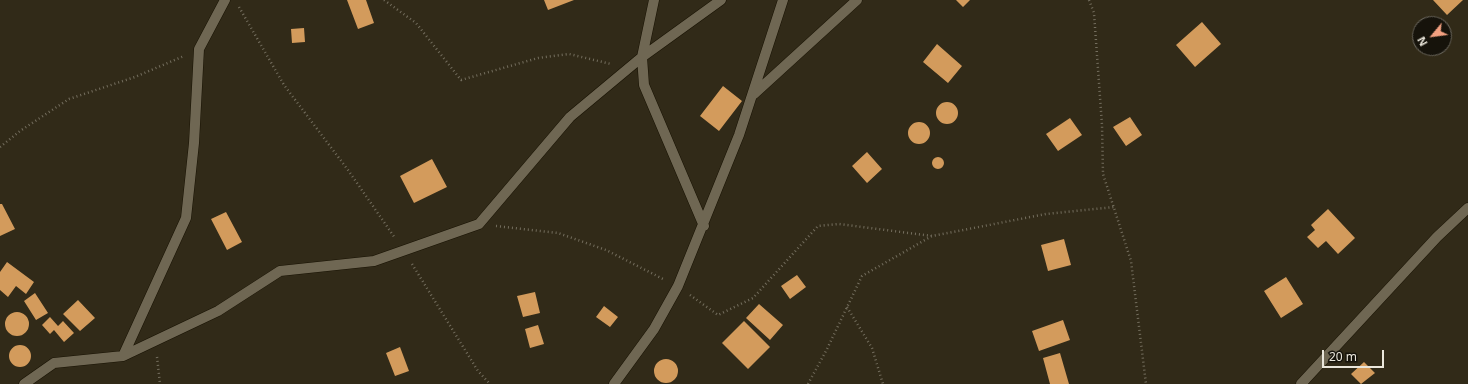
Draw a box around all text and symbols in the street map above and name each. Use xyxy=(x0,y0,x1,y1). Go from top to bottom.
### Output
north arrow xyxy=(1412,16,1452,56)
text: N xyxy=(1413,34,1431,49)
scale bar xyxy=(1324,342,1386,368)
text: 20 m xyxy=(1329,348,1357,365)

